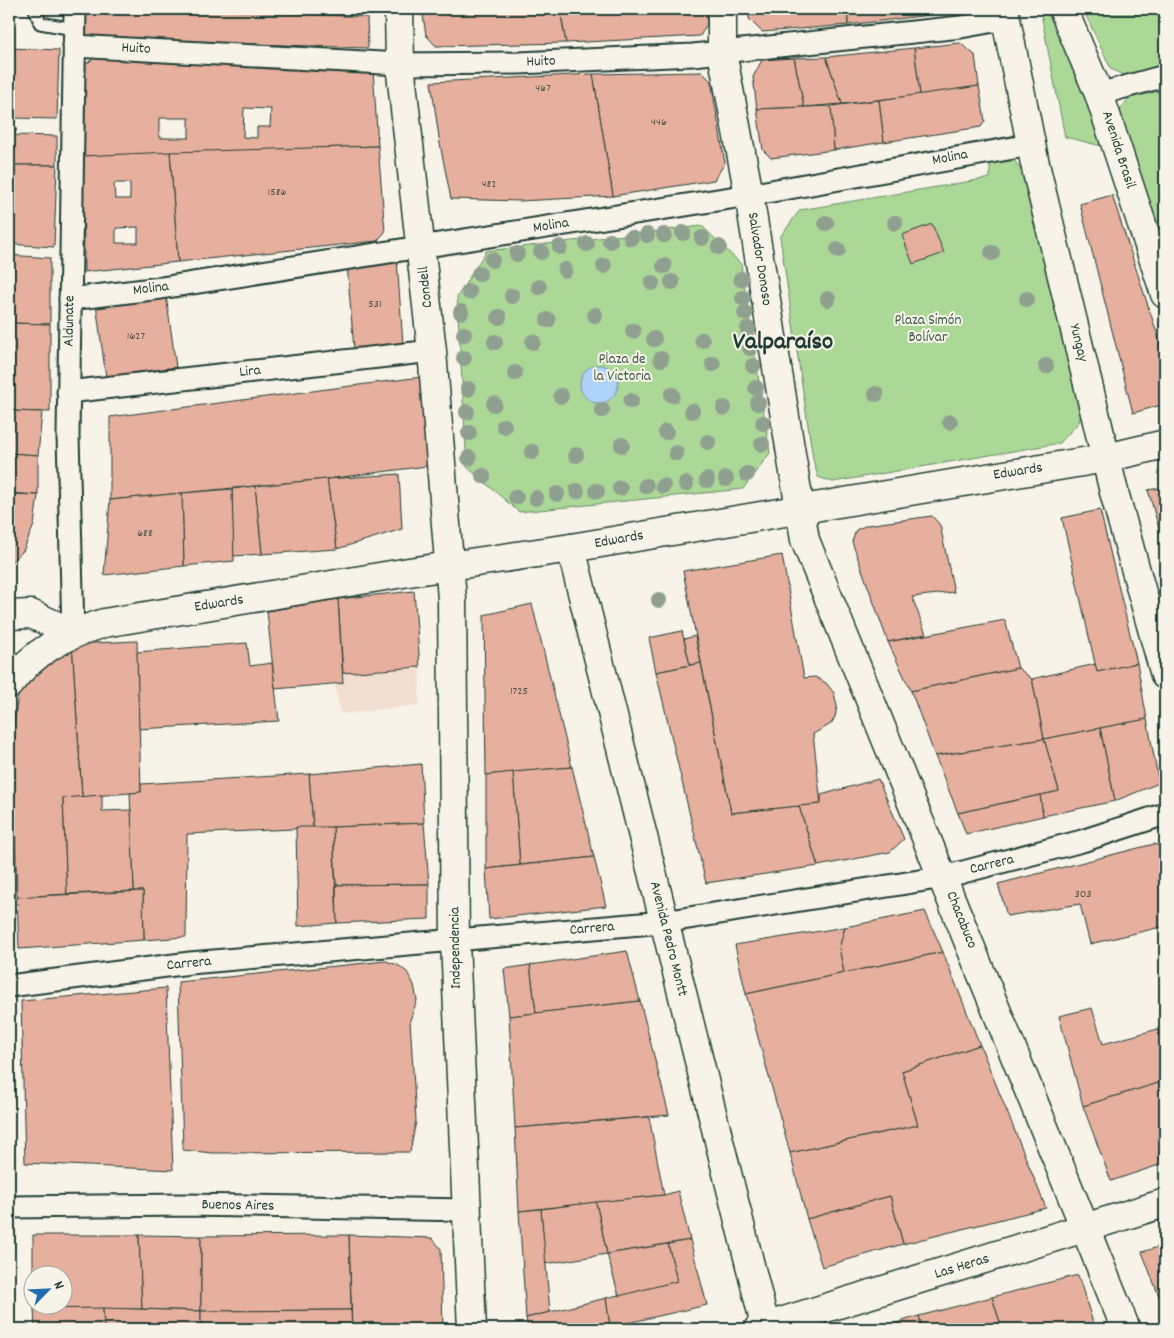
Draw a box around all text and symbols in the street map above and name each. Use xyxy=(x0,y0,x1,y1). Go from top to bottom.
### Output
street label: Huito xyxy=(121,37,151,61)
street label: Huito xyxy=(526,50,556,74)
house number: 467 xyxy=(535,80,551,97)
street label: Avenida Brasil xyxy=(1095,108,1141,192)
house number: 446 xyxy=(651,114,667,131)
street label: Molina xyxy=(930,144,971,172)
house number: 482 xyxy=(481,176,497,193)
house number: 1586 xyxy=(268,184,287,201)
street label: Salvador Donoso xyxy=(741,211,777,308)
street label: Molina xyxy=(532,212,571,240)
street label: Condell xyxy=(413,265,439,309)
street label: Molina xyxy=(132,276,171,302)
street label: Aldunate xyxy=(59,295,81,347)
house number: 531 xyxy=(368,296,382,313)
park label: Plaza Simón Bolívar xyxy=(895,310,961,349)
street label: Yungay xyxy=(1063,322,1094,365)
district label: Valparaíso xyxy=(733,325,833,361)
house number: 1627 xyxy=(127,328,146,345)
park label: Plaza de la Victoria xyxy=(593,349,652,388)
street label: Lira xyxy=(238,360,263,384)
street label: Edwards xyxy=(992,457,1044,487)
house number: 688 xyxy=(137,525,153,542)
street label: Edwards xyxy=(593,525,645,555)
street label: Edwards xyxy=(193,589,245,619)
house number: 1725 xyxy=(510,683,528,700)
street label: Carrera xyxy=(968,849,1017,881)
street label: Avenida Pedro Montt xyxy=(643,879,693,999)
house number: 303 xyxy=(1074,886,1092,903)
street label: Chacabuco xyxy=(940,888,983,952)
street label: Independencia xyxy=(444,906,468,989)
street label: Carrera xyxy=(569,916,616,942)
street label: Carrera xyxy=(166,951,213,977)
street label: Buenos Aires xyxy=(201,1194,275,1218)
street label: Las Heras xyxy=(932,1248,992,1286)
north arrow xyxy=(22,1266,72,1316)
text: N xyxy=(48,1278,69,1293)

